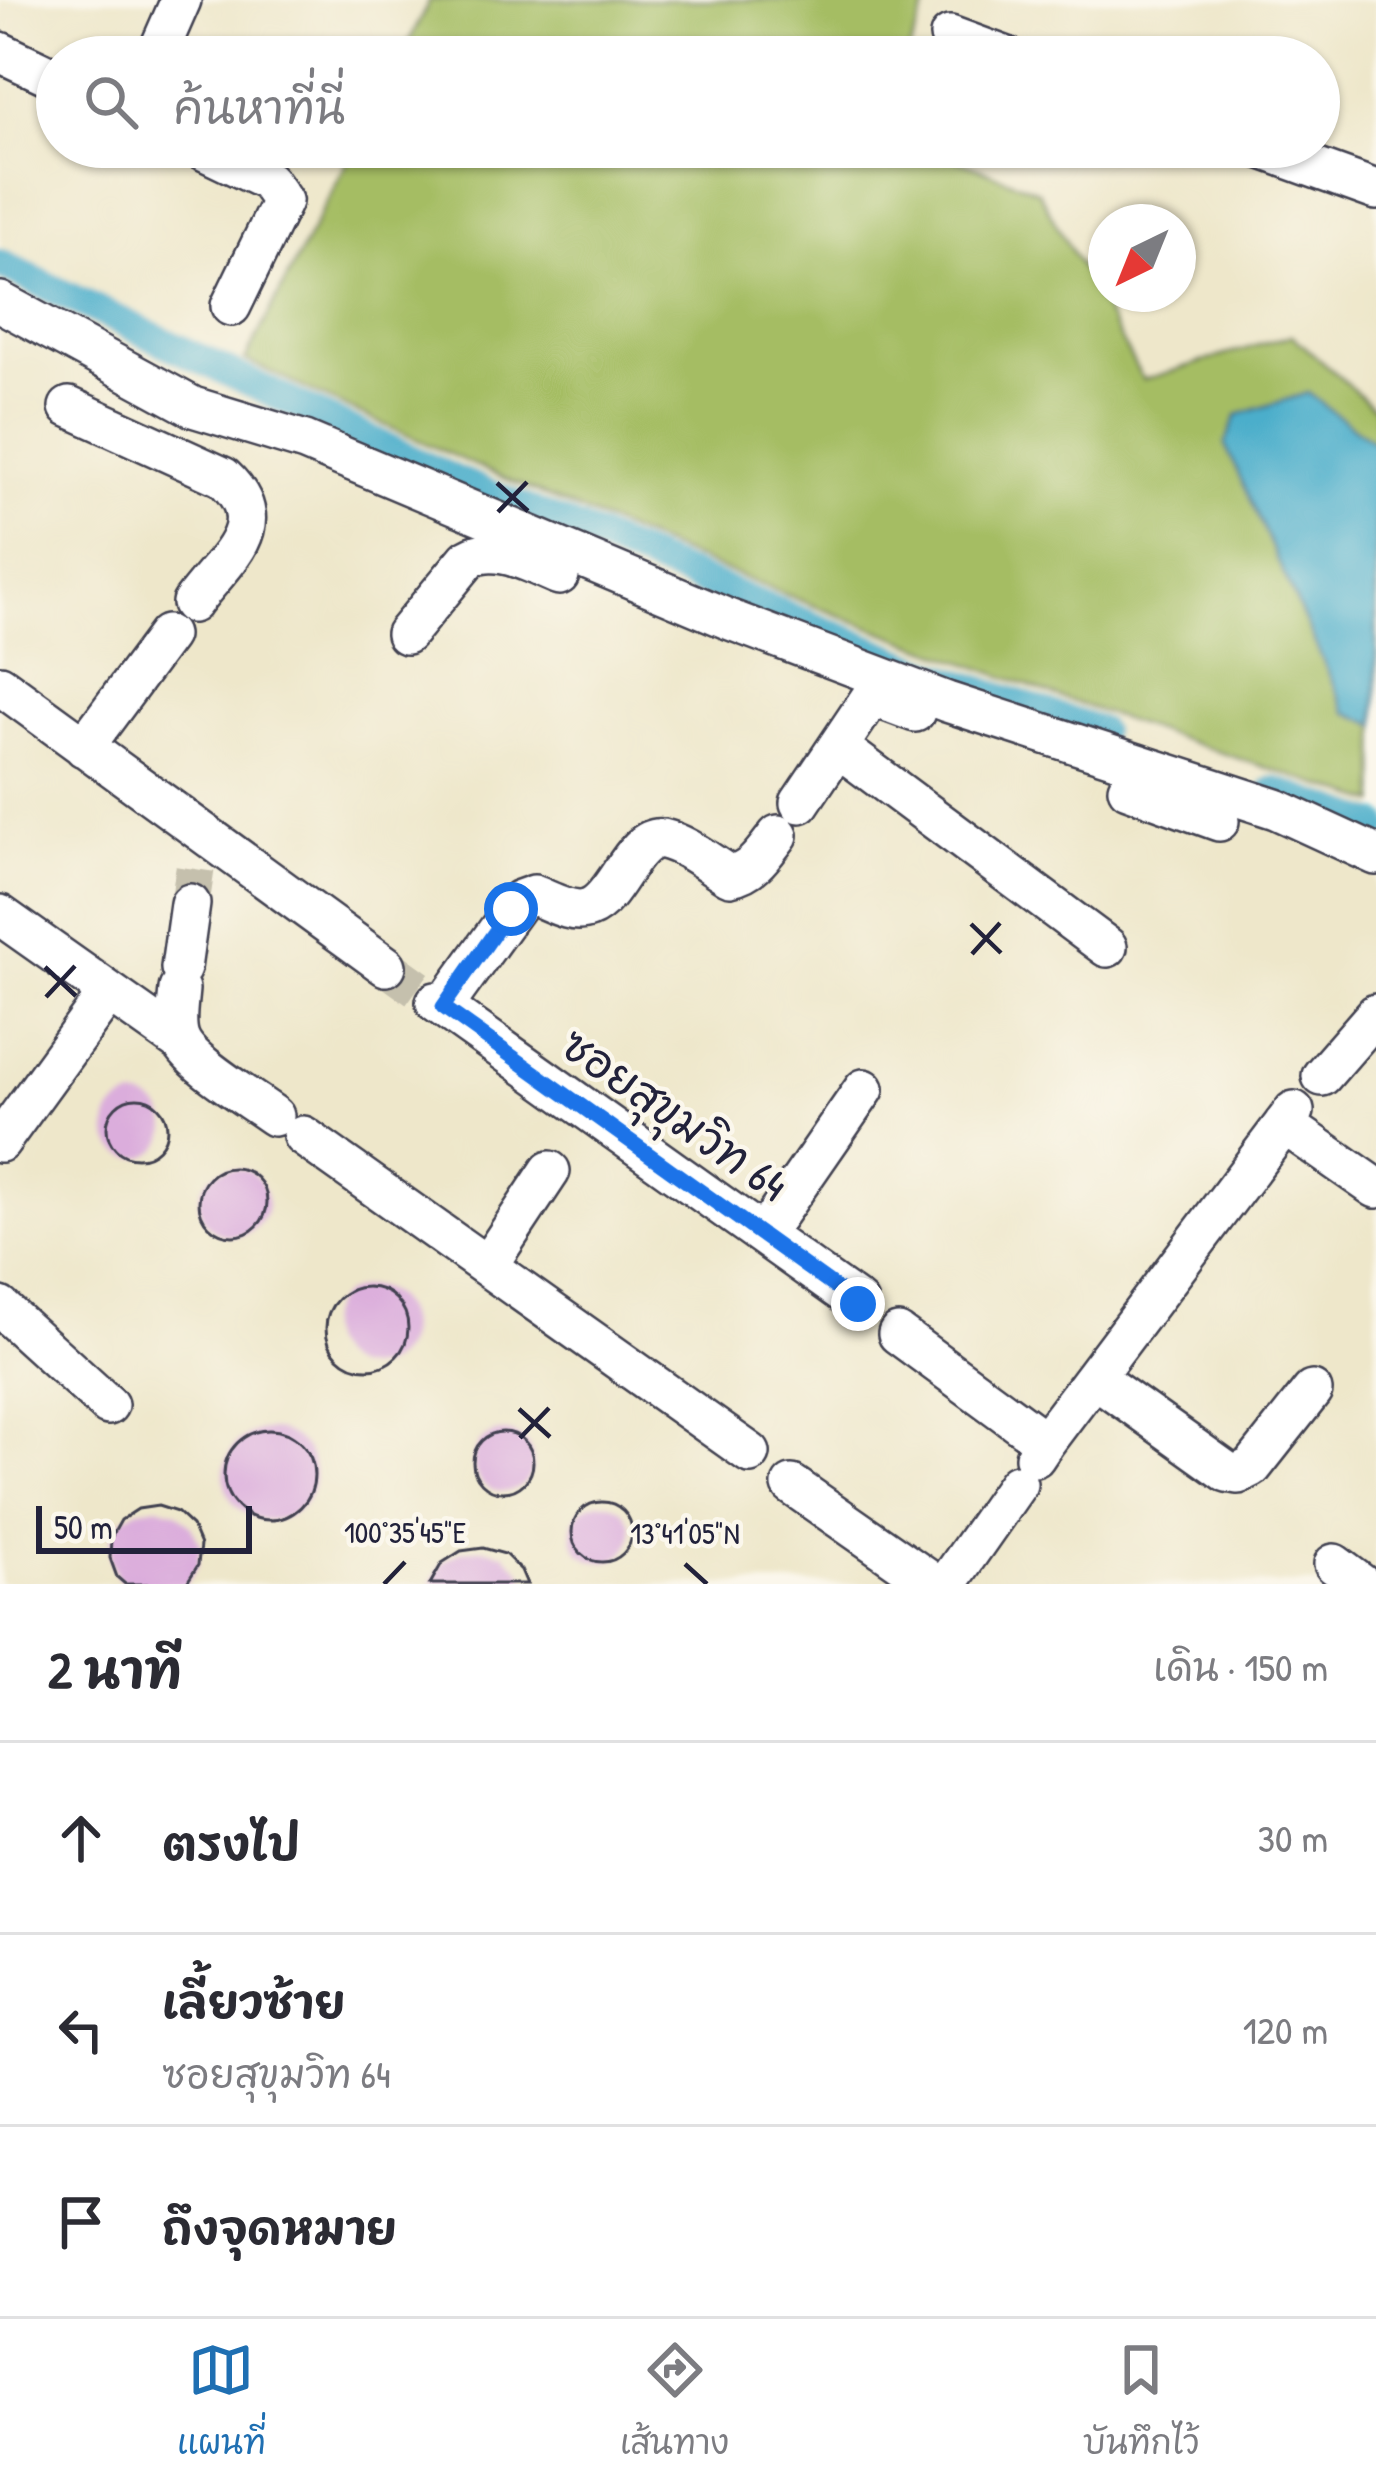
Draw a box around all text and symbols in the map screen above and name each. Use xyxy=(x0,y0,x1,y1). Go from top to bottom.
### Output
search box xyxy=(36,36,1340,168)
icon: search xyxy=(78,69,144,135)
text: ค้นหาที่นี่ xyxy=(174,77,345,138)
north arrow xyxy=(1088,204,1196,312)
route start xyxy=(484,882,538,936)
street label: ซอยสุขุมวิท 64 xyxy=(547,1013,801,1218)
route end xyxy=(831,1277,885,1331)
scale bar xyxy=(36,1500,252,1553)
text: 50 m xyxy=(54,1505,113,1549)
text: 100°35'45"E xyxy=(344,1512,466,1552)
text: 13°41'05"N xyxy=(630,1513,740,1553)
text: 2 นาที xyxy=(48,1635,182,1704)
text: เดิน · 150 m xyxy=(1153,1640,1328,1693)
icon: ahead xyxy=(48,1805,114,1871)
text: 30 m xyxy=(1258,1811,1328,1864)
text: ตรงไป xyxy=(162,1813,300,1874)
text: เลี้ยวซ้าย xyxy=(162,1971,345,2032)
icon: left xyxy=(48,1997,114,2063)
text: 120 m xyxy=(1243,2003,1328,2056)
text: ซอยสุขุมวิท 64 xyxy=(162,2047,391,2100)
icon: arrive xyxy=(48,2189,114,2255)
text: ถึงจุดหมาย xyxy=(162,2197,397,2258)
tab: แผนที่ xyxy=(177,2337,266,2467)
tab: เส้นทาง xyxy=(620,2337,729,2467)
tab: บันทึกไว้ xyxy=(1083,2337,1199,2467)

